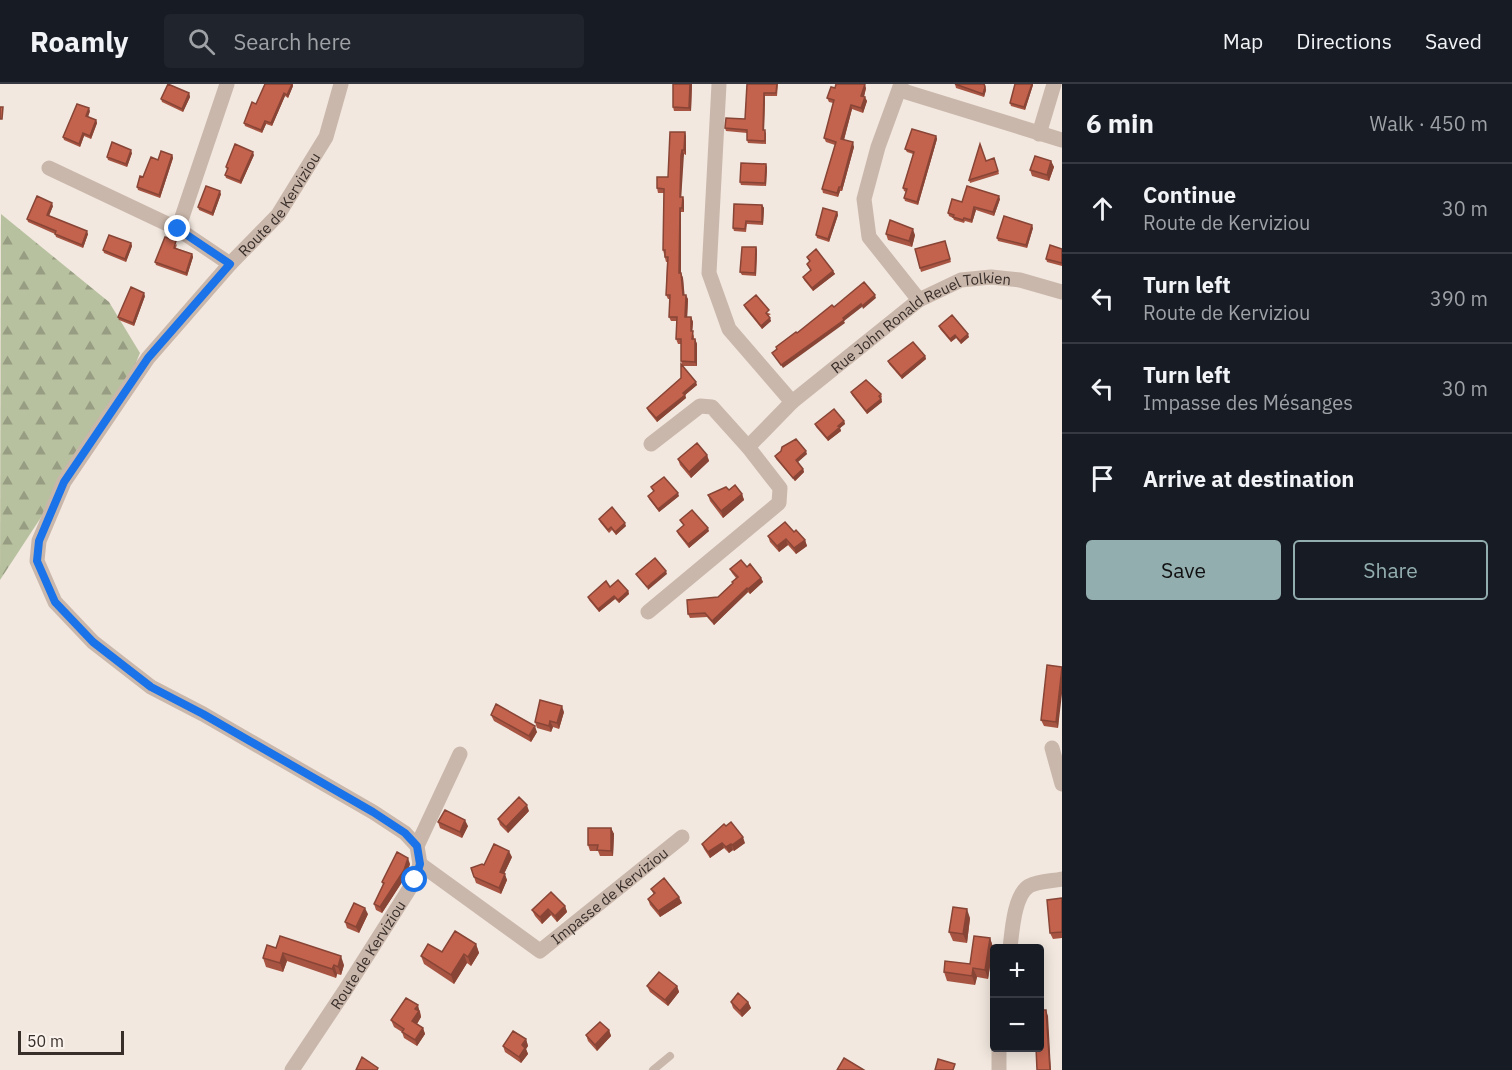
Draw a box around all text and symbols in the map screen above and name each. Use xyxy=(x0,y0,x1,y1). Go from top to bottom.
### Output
search box xyxy=(164,14,584,68)
text: Roamly xyxy=(30,23,128,60)
icon: search xyxy=(185,25,218,58)
text: Search here xyxy=(233,27,351,56)
text: Map xyxy=(1223,27,1263,55)
text: Directions xyxy=(1296,27,1392,55)
text: Saved xyxy=(1425,27,1482,55)
text: 6 min xyxy=(1086,106,1154,140)
text: Walk · 450 m xyxy=(1370,110,1488,137)
street label: Route de Kerviziou xyxy=(234,149,324,260)
text: Continue xyxy=(1143,180,1236,209)
icon: ahead xyxy=(1086,192,1119,225)
text: 30 m xyxy=(1442,195,1488,222)
text: Route de Kerviziou xyxy=(1143,209,1310,236)
route end xyxy=(164,215,190,241)
street label: Rue John Ronald Reuel Tolkien xyxy=(827,268,1012,377)
text: Turn left xyxy=(1143,270,1231,299)
icon: left xyxy=(1086,282,1119,315)
text: 390 m xyxy=(1430,285,1488,312)
text: Route de Kerviziou xyxy=(1143,299,1310,326)
text: Turn left xyxy=(1143,360,1231,389)
icon: left xyxy=(1086,372,1119,405)
text: 30 m xyxy=(1442,375,1488,402)
text: Impasse des Mésanges xyxy=(1143,389,1353,416)
icon: arrive xyxy=(1086,462,1119,495)
text: Arrive at destination xyxy=(1143,464,1354,493)
button: Save xyxy=(1086,540,1281,600)
button: Share xyxy=(1293,540,1488,600)
street label: Impasse de Kerviziou xyxy=(547,843,672,948)
route start xyxy=(401,866,427,892)
street label: Route de Kerviziou xyxy=(326,896,409,1013)
map controls xyxy=(990,944,1044,1052)
button: + xyxy=(990,944,1044,998)
button: − xyxy=(990,998,1044,1052)
scale bar xyxy=(18,1028,124,1056)
text: 50 m xyxy=(27,1031,64,1051)

